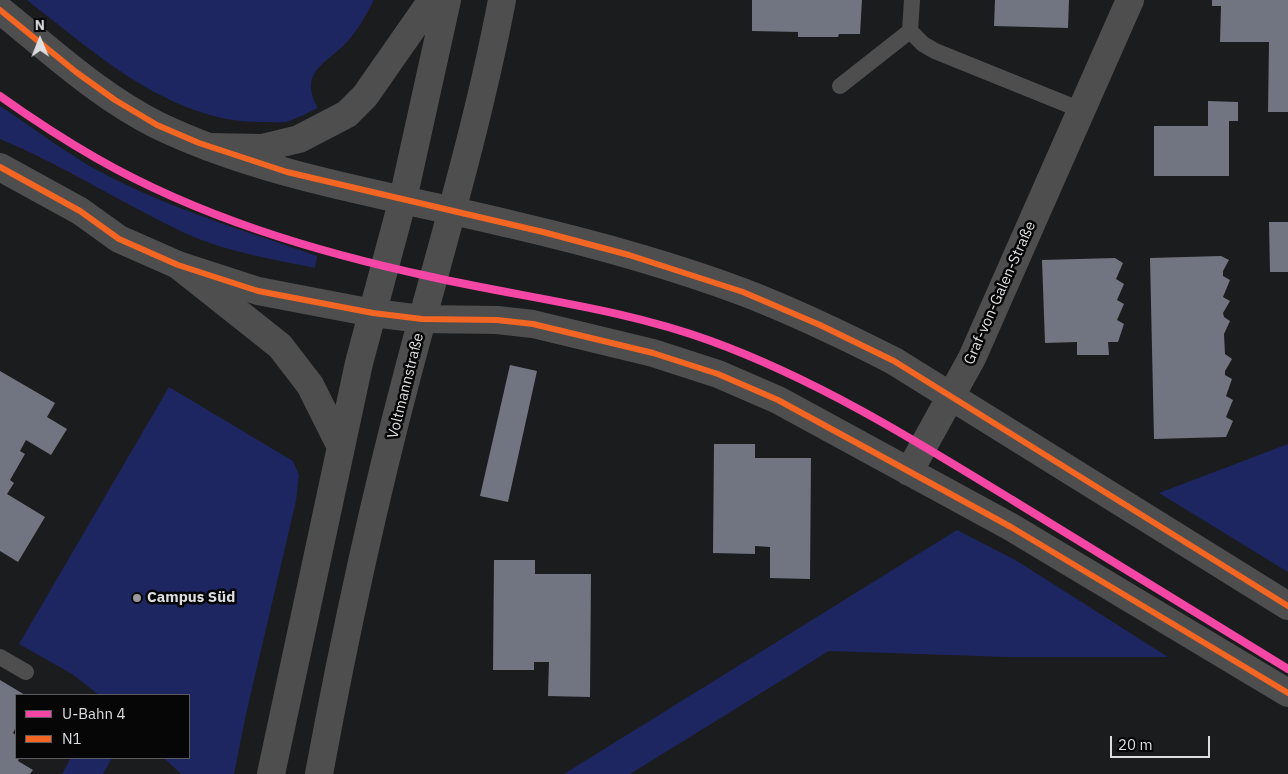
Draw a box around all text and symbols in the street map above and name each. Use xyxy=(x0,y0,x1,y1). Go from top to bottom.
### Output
north arrow xyxy=(15,15,65,65)
text: N xyxy=(35,16,45,34)
street label: Graf-von-Galen-Straße xyxy=(960,218,1040,368)
street label: Voltmannstraße xyxy=(384,331,428,441)
place label: Campus Süd xyxy=(147,589,235,607)
marker: Campus Süd xyxy=(131,592,143,604)
legend xyxy=(15,694,190,759)
text: U-Bahn 4 xyxy=(62,704,126,723)
scale bar xyxy=(1113,726,1213,758)
text: N1 xyxy=(62,729,82,748)
text: 20 m xyxy=(1118,735,1153,754)

